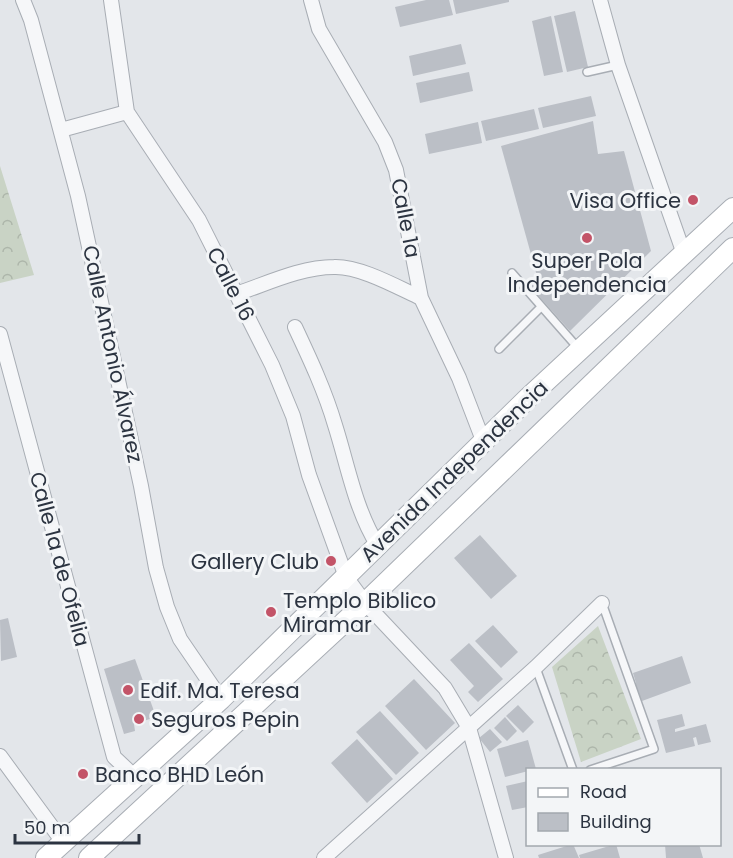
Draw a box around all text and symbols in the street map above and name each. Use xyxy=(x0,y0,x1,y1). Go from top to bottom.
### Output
street label: Calle 1a xyxy=(384,176,428,260)
place label: Visa Office xyxy=(570,186,681,215)
marker: Visa Office xyxy=(686,193,700,207)
marker: Super Pola Independencia xyxy=(580,231,594,245)
street label: Calle 16 xyxy=(200,242,262,326)
street label: Calle Antonio Álvarez xyxy=(76,243,150,465)
place label: Super Pola Independencia xyxy=(507,246,667,299)
street label: Avenida Independencia xyxy=(354,373,554,569)
street label: Calle 1a de Ofelia xyxy=(23,468,97,650)
place label: Gallery Club xyxy=(191,547,319,576)
marker: Gallery Club xyxy=(324,554,338,568)
place label: Templo Biblico Miramar xyxy=(283,586,436,639)
marker: Templo Biblico Miramar xyxy=(264,605,278,619)
place label: Edif. Ma. Teresa xyxy=(140,676,300,705)
marker: Edif. Ma. Teresa xyxy=(121,683,135,697)
place label: Seguros Pepin xyxy=(151,705,300,734)
marker: Seguros Pepin xyxy=(132,712,146,726)
place label: Banco BHD León xyxy=(95,760,264,789)
marker: Banco BHD León xyxy=(76,767,90,781)
legend xyxy=(526,768,721,846)
text: Road xyxy=(580,779,627,804)
scale bar xyxy=(15,807,140,845)
text: Building xyxy=(580,809,652,834)
text: 50 m xyxy=(24,815,70,840)

